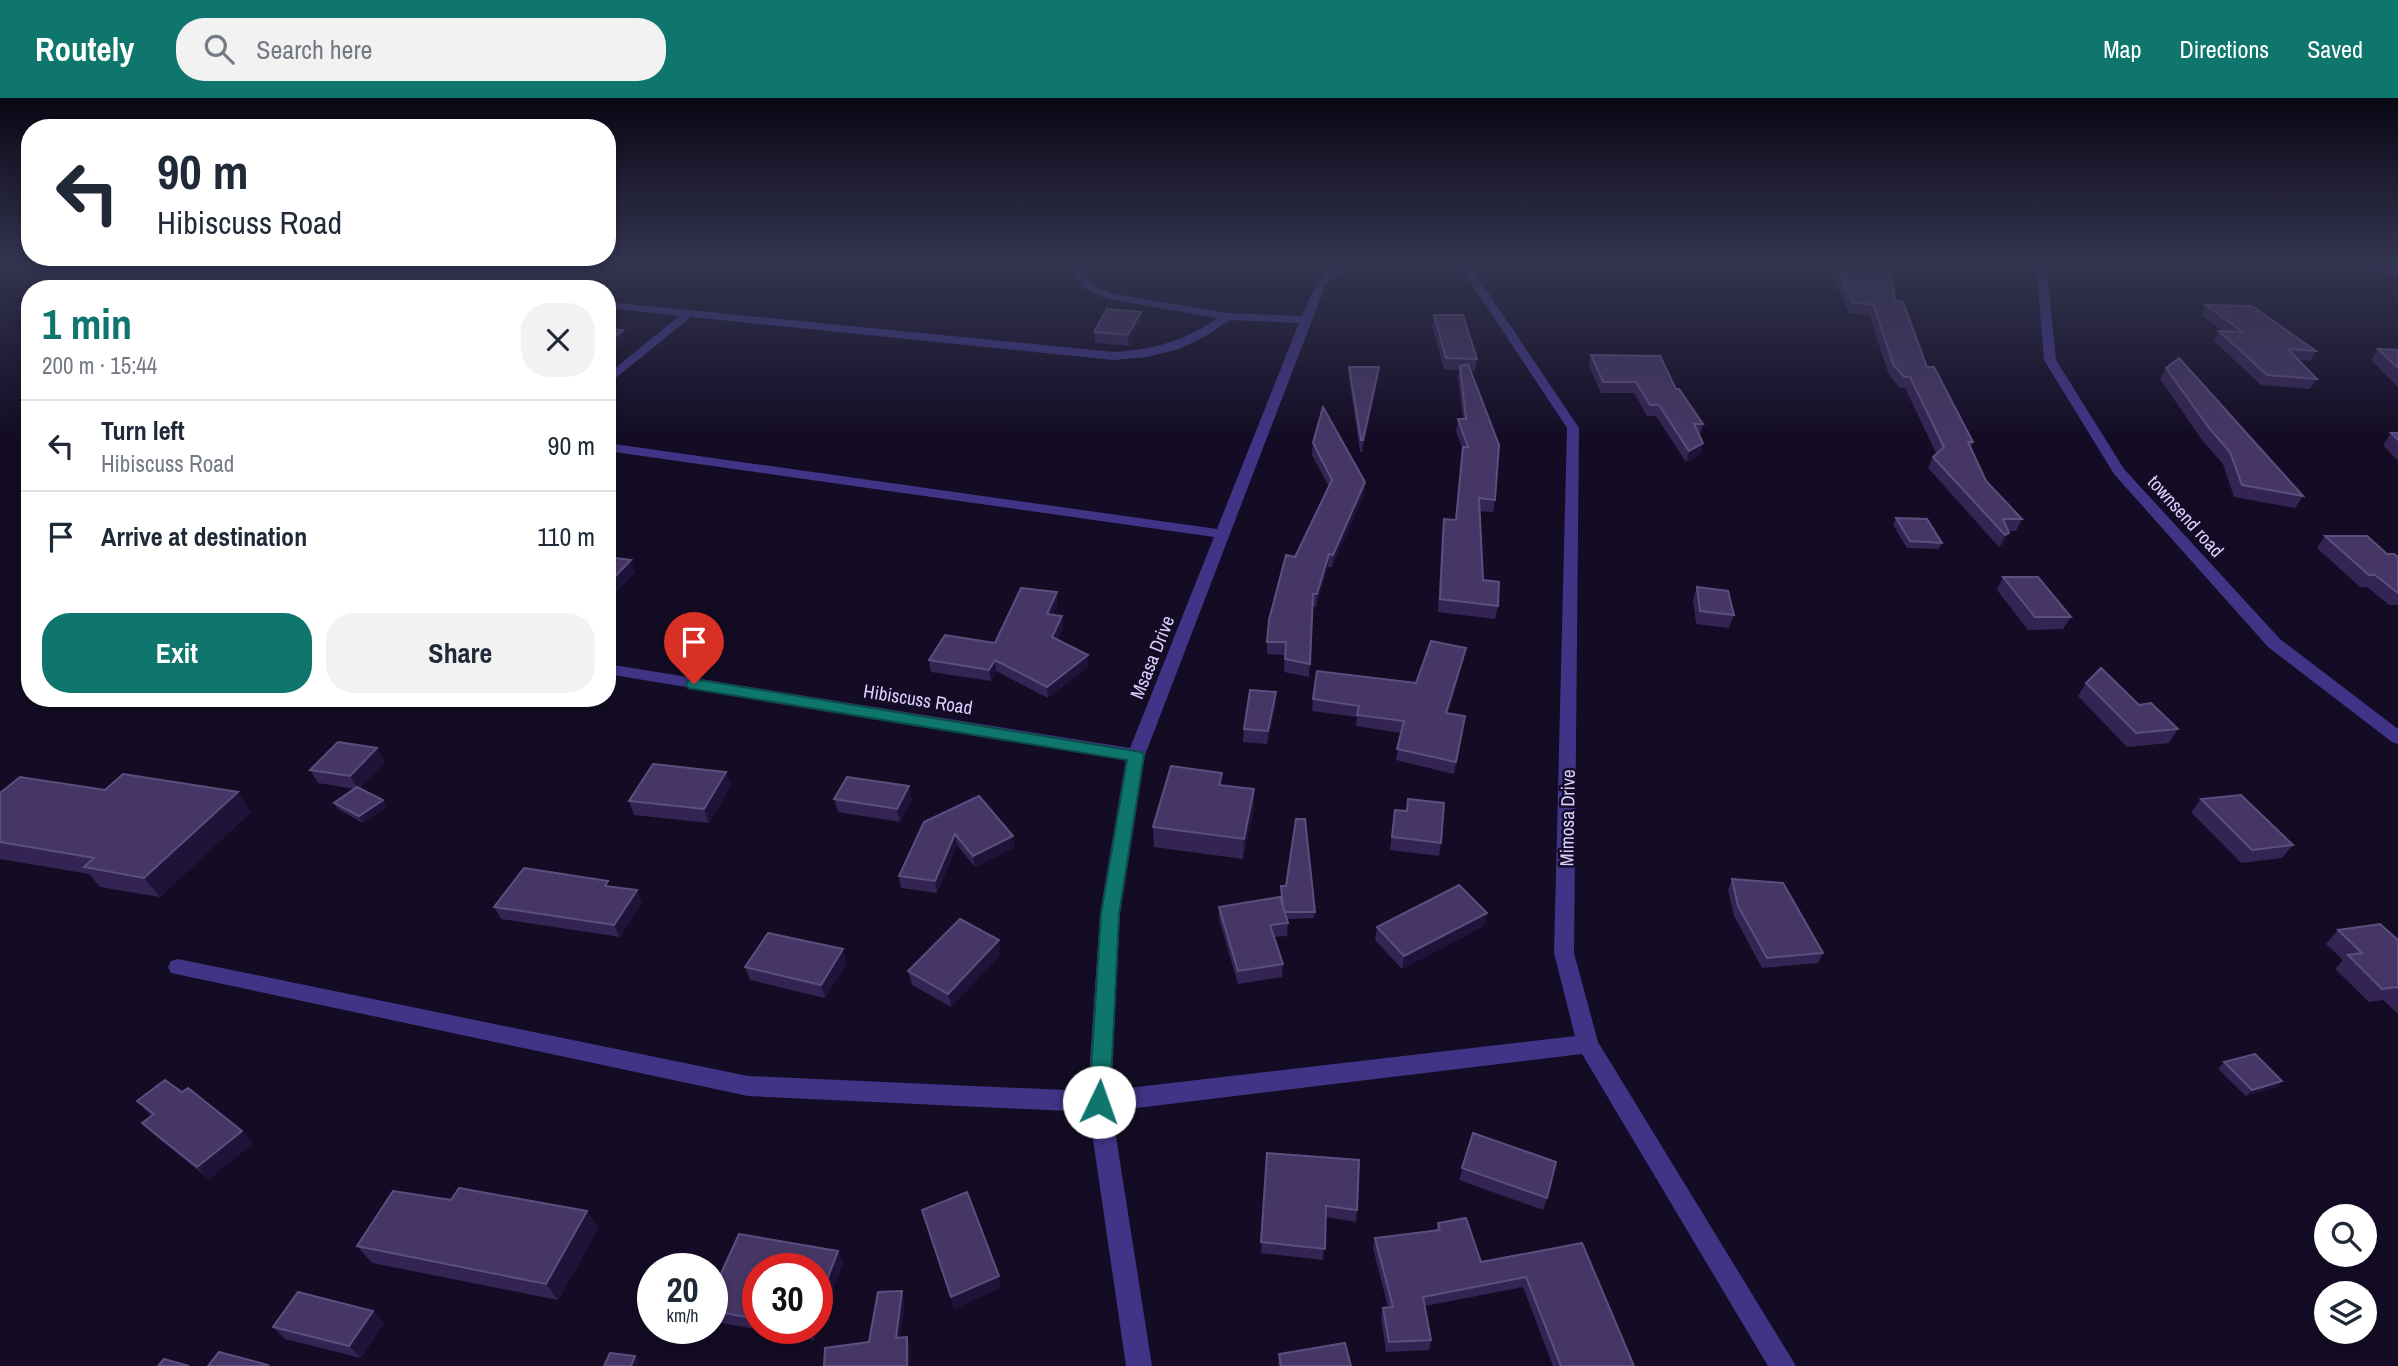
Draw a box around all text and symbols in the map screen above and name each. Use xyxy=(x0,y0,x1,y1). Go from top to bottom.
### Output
search box xyxy=(176,18,666,81)
text: Routely xyxy=(35,27,134,71)
icon: search xyxy=(200,30,238,68)
text: Search here xyxy=(256,32,372,67)
text: Map xyxy=(2103,33,2141,65)
text: Directions xyxy=(2179,33,2269,65)
text: Saved xyxy=(2307,33,2363,65)
text: 90 m xyxy=(157,138,249,204)
icon: left xyxy=(42,147,133,238)
text: Hibiscuss Road xyxy=(157,201,342,244)
text: 1 min xyxy=(42,296,132,352)
button: close xyxy=(521,303,595,377)
text: 200 m · 15:44 xyxy=(42,350,157,381)
text: Turn left xyxy=(101,413,185,448)
icon: left xyxy=(42,427,80,465)
text: 90 m xyxy=(548,428,595,463)
text: Hibiscuss Road xyxy=(101,448,234,479)
street label: townsend road xyxy=(2142,469,2230,563)
icon: arrive xyxy=(42,518,80,556)
text: Arrive at destination xyxy=(101,519,307,554)
text: 110 m xyxy=(537,519,595,554)
pin xyxy=(664,612,724,684)
street label: Msasa Drive xyxy=(1124,612,1180,702)
button: Exit xyxy=(42,613,312,693)
button: Share xyxy=(326,613,595,693)
icon: arrive xyxy=(675,623,713,661)
street label: Hibiscuss Road xyxy=(862,678,974,720)
street label: Mimosa Drive xyxy=(1553,769,1581,867)
position arrow xyxy=(1062,1065,1136,1139)
map controls xyxy=(2314,1204,2377,1344)
button: search xyxy=(2314,1204,2377,1267)
speed limit sign: 30 xyxy=(742,1253,833,1344)
text: 20 xyxy=(667,1266,698,1313)
button: layers xyxy=(2314,1281,2377,1344)
text: km/h xyxy=(667,1303,699,1328)

